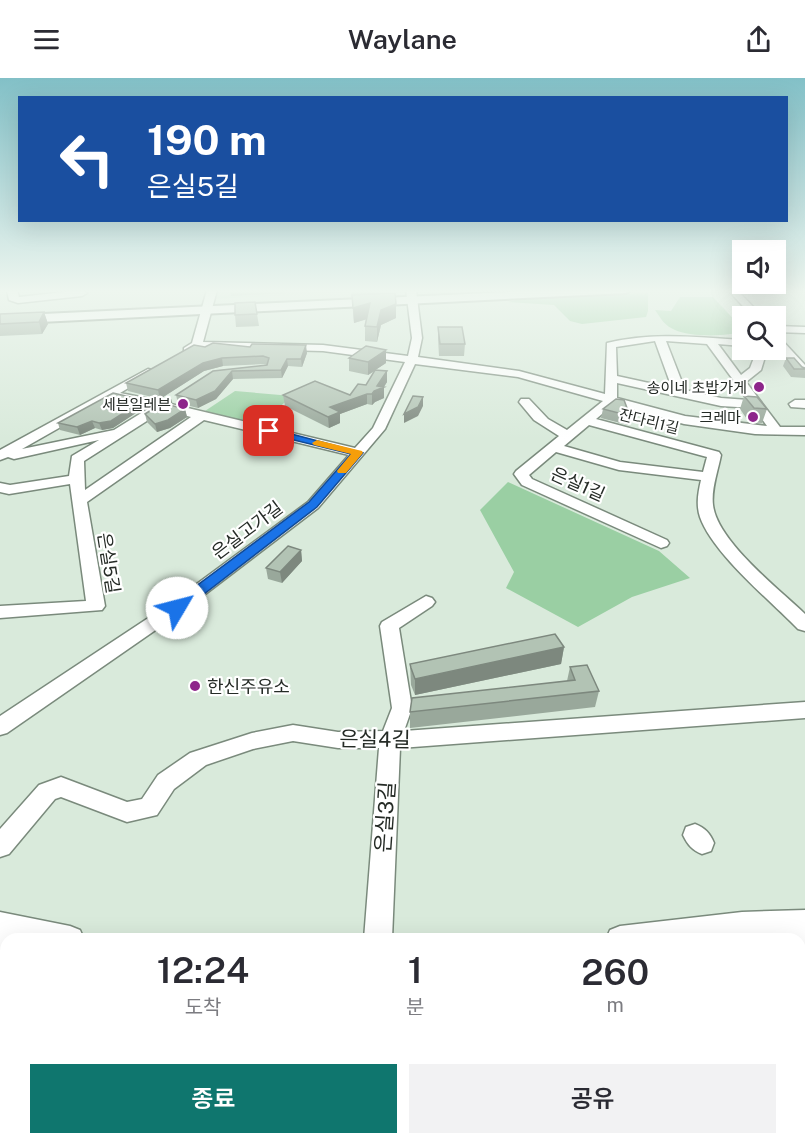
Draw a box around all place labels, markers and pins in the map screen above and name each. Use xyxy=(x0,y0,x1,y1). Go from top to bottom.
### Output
place label: 송이네 초밥가게 xyxy=(647,379,747,396)
marker: 송이네 초밥가게 xyxy=(752,380,766,394)
place label: 세븐일레븐 xyxy=(102,396,171,413)
marker: 세븐일레븐 xyxy=(176,397,190,411)
pin xyxy=(243,405,294,456)
place label: 크레마 xyxy=(700,409,741,426)
marker: 크레마 xyxy=(746,410,760,424)
place label: 한신주유소 xyxy=(207,676,290,697)
marker: 한신주유소 xyxy=(188,679,202,693)

